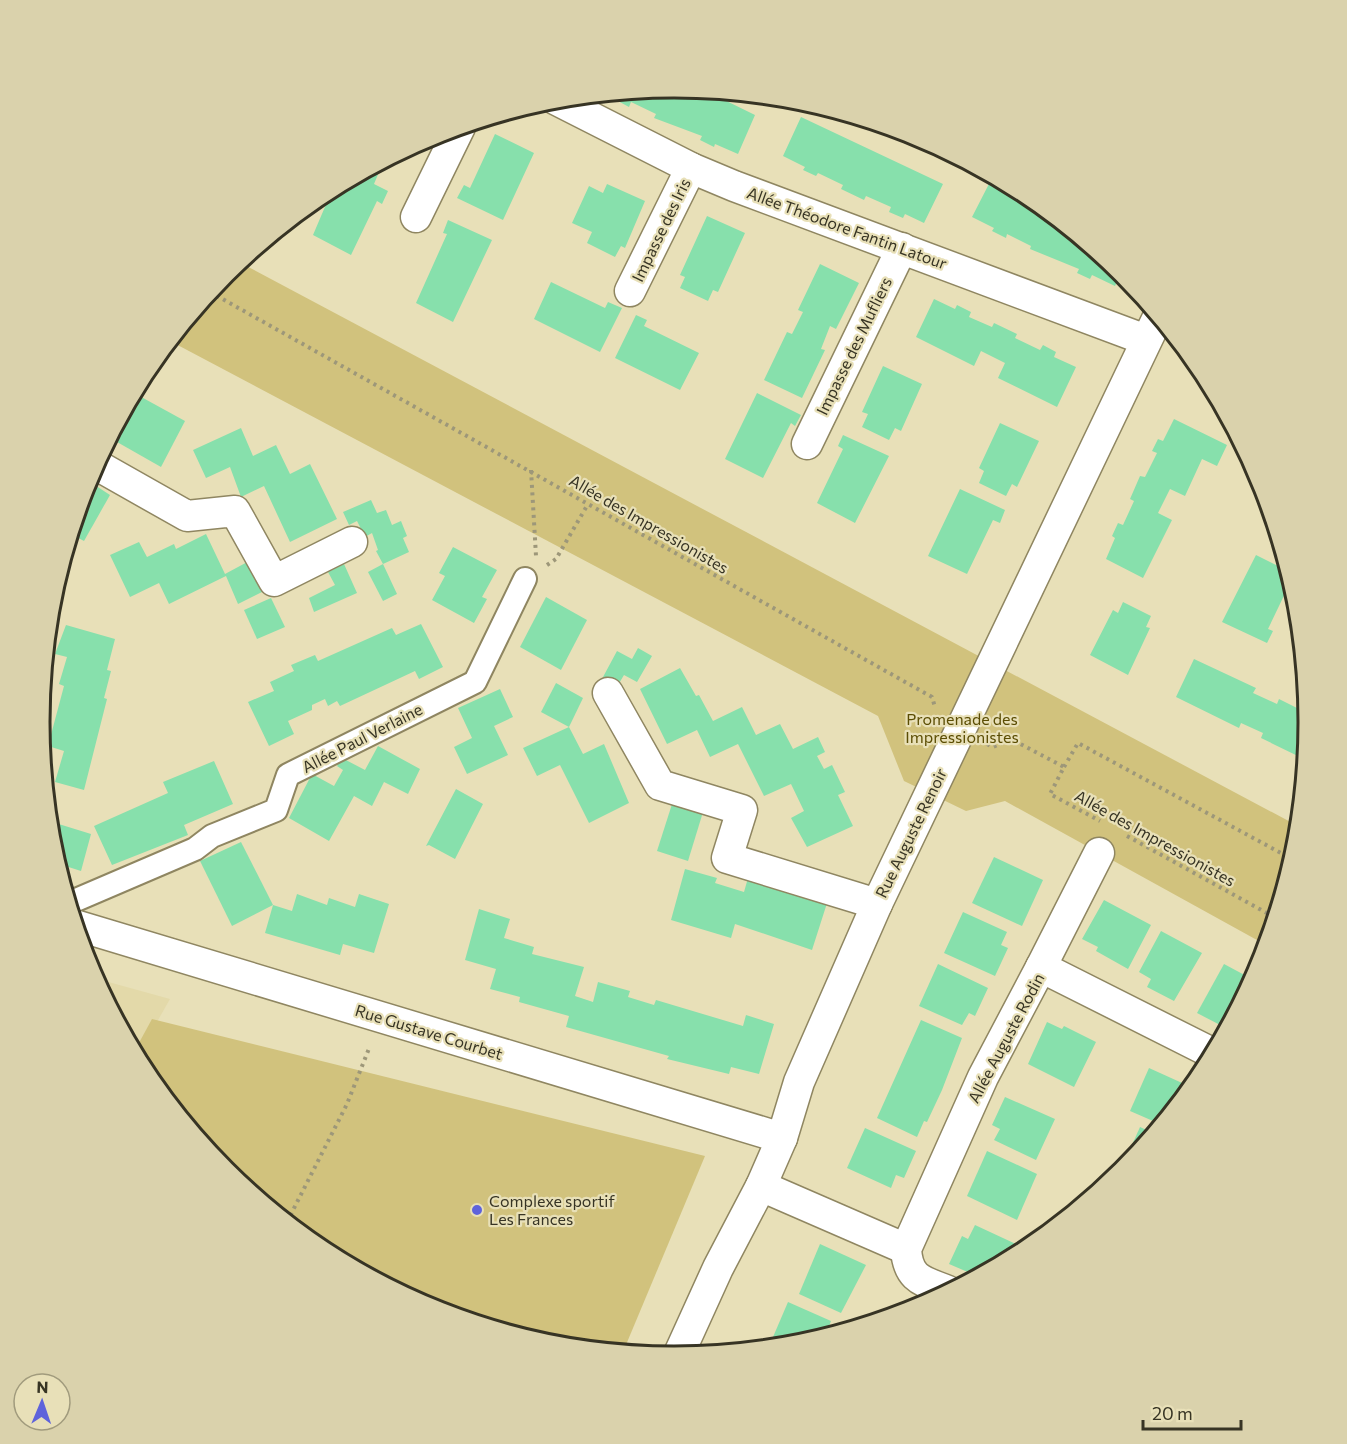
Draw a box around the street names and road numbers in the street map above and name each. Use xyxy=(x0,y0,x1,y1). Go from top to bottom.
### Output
street label: Impasse des Iris xyxy=(627,175,694,285)
street label: Allée Théodore Fantin Latour xyxy=(745,183,950,273)
street label: Impasse des Mufliers xyxy=(812,274,895,418)
street label: Allée des Impressionistes xyxy=(566,470,732,577)
street label: Allée Paul Verlaine xyxy=(298,699,425,776)
street label: Rue Auguste Renoir xyxy=(871,764,950,901)
street label: Allée des Impressionistes xyxy=(1072,786,1239,890)
street label: Allée Auguste Rodin xyxy=(963,970,1048,1106)
street label: Rue Gustave Courbet xyxy=(353,1000,506,1063)

